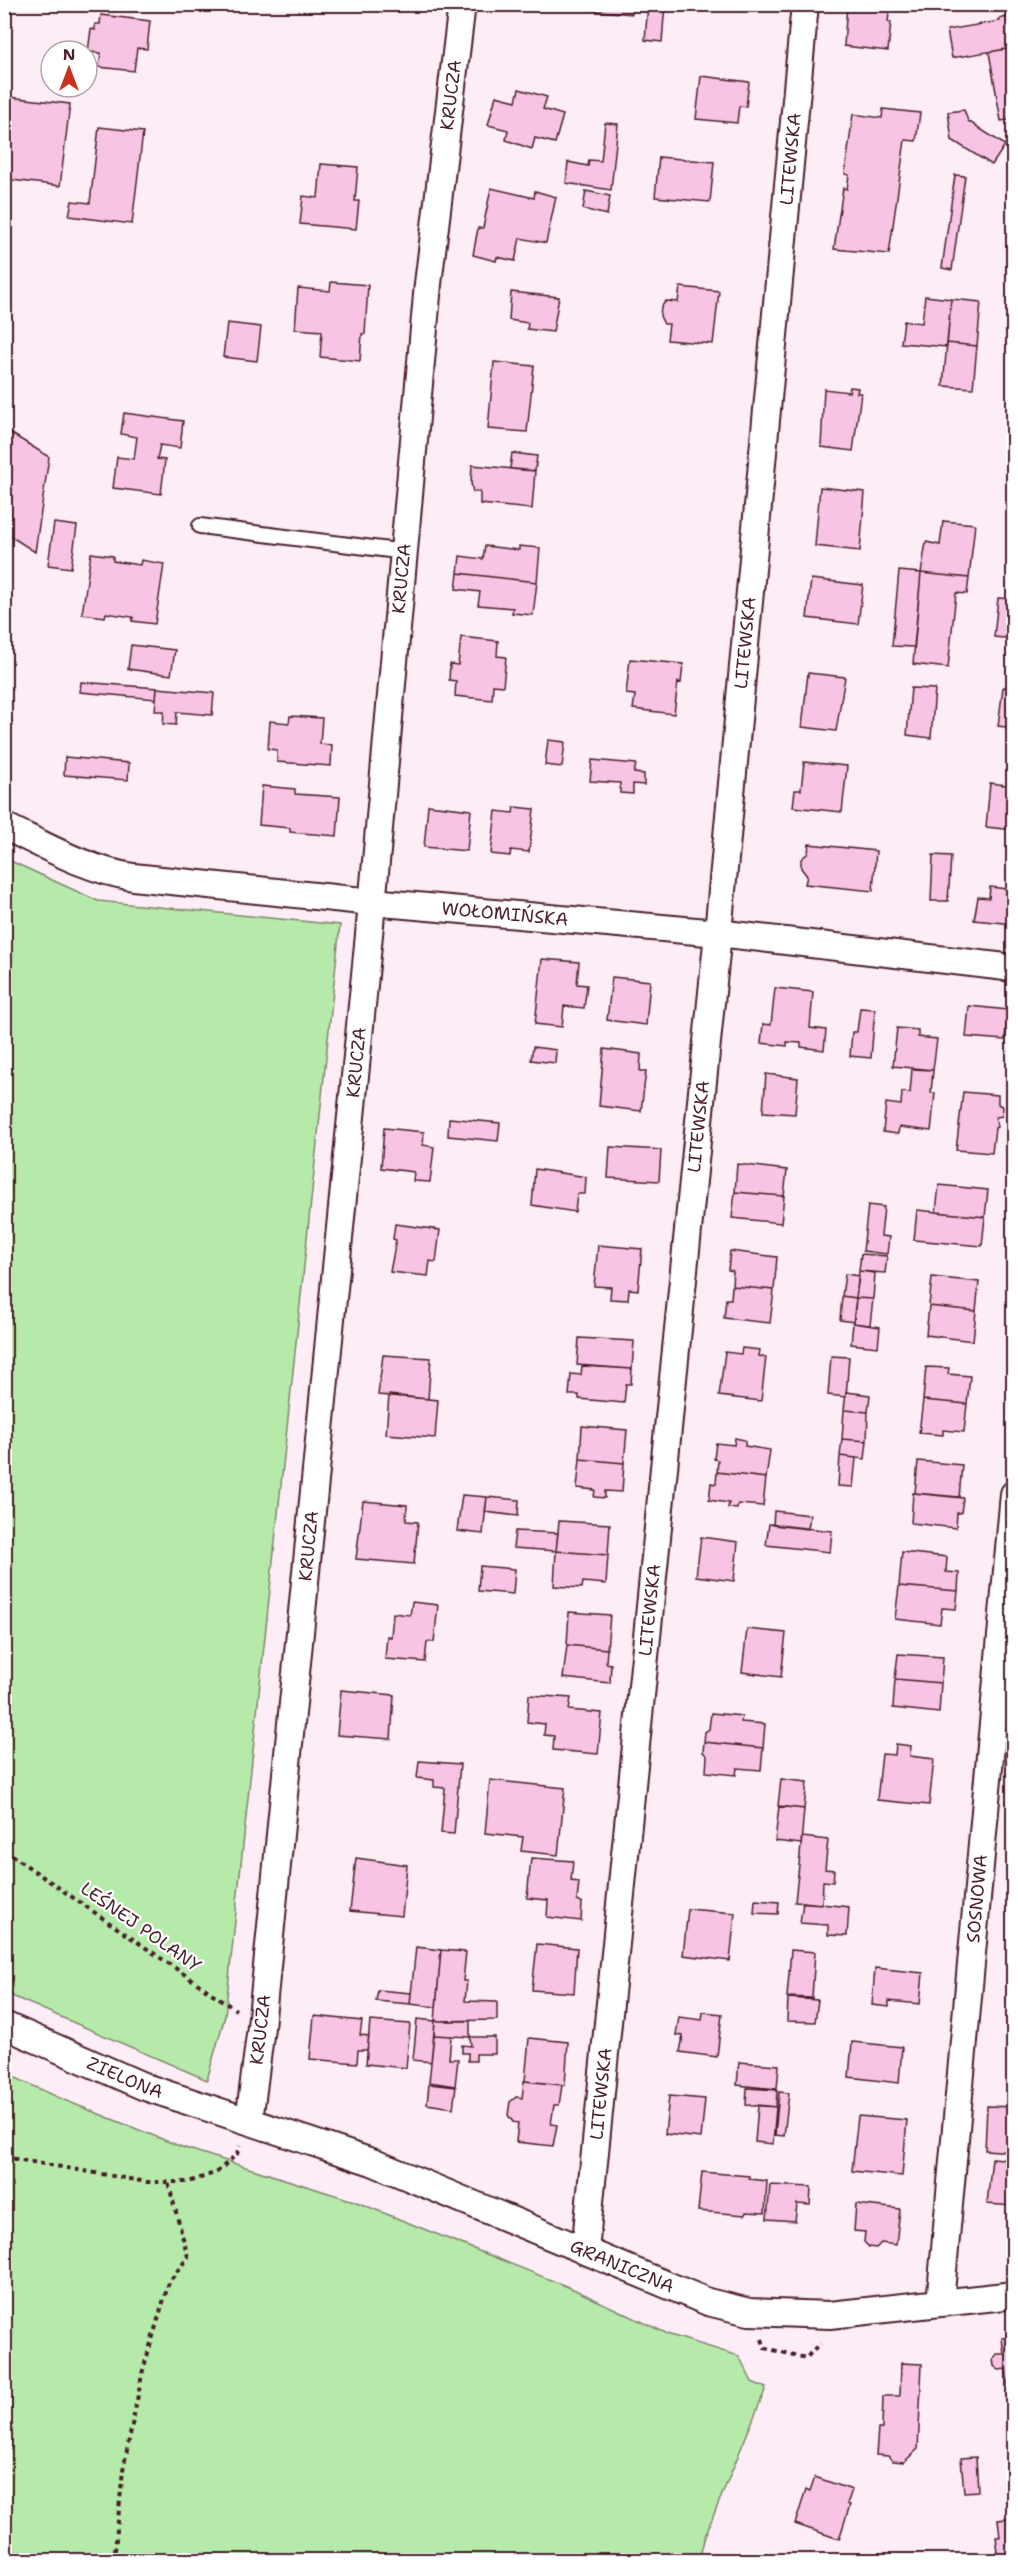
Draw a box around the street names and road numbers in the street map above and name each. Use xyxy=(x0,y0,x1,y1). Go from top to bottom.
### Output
street label: KRUCZA xyxy=(435,59,467,132)
street label: LITEWSKA xyxy=(774,112,807,206)
street label: KRUCZA xyxy=(386,542,417,615)
street label: LITEWSKA xyxy=(729,596,761,690)
street label: WOŁOMIŃSKA xyxy=(440,896,569,932)
street label: KRUCZA xyxy=(341,1026,372,1099)
street label: LITEWSKA xyxy=(682,1079,715,1174)
street label: KRUCZA xyxy=(293,1510,324,1582)
street label: LITEWSKA xyxy=(633,1563,666,1657)
street label: SOSNOWA xyxy=(961,1853,993,1944)
street label: LEŚNEJ POLANY xyxy=(76,1876,206,1978)
street label: KRUCZA xyxy=(244,1993,276,2066)
street label: LITEWSKA xyxy=(584,2047,617,2141)
street label: ZIELONA xyxy=(83,2051,166,2104)
street label: GRANICZNA xyxy=(566,2234,678,2299)

